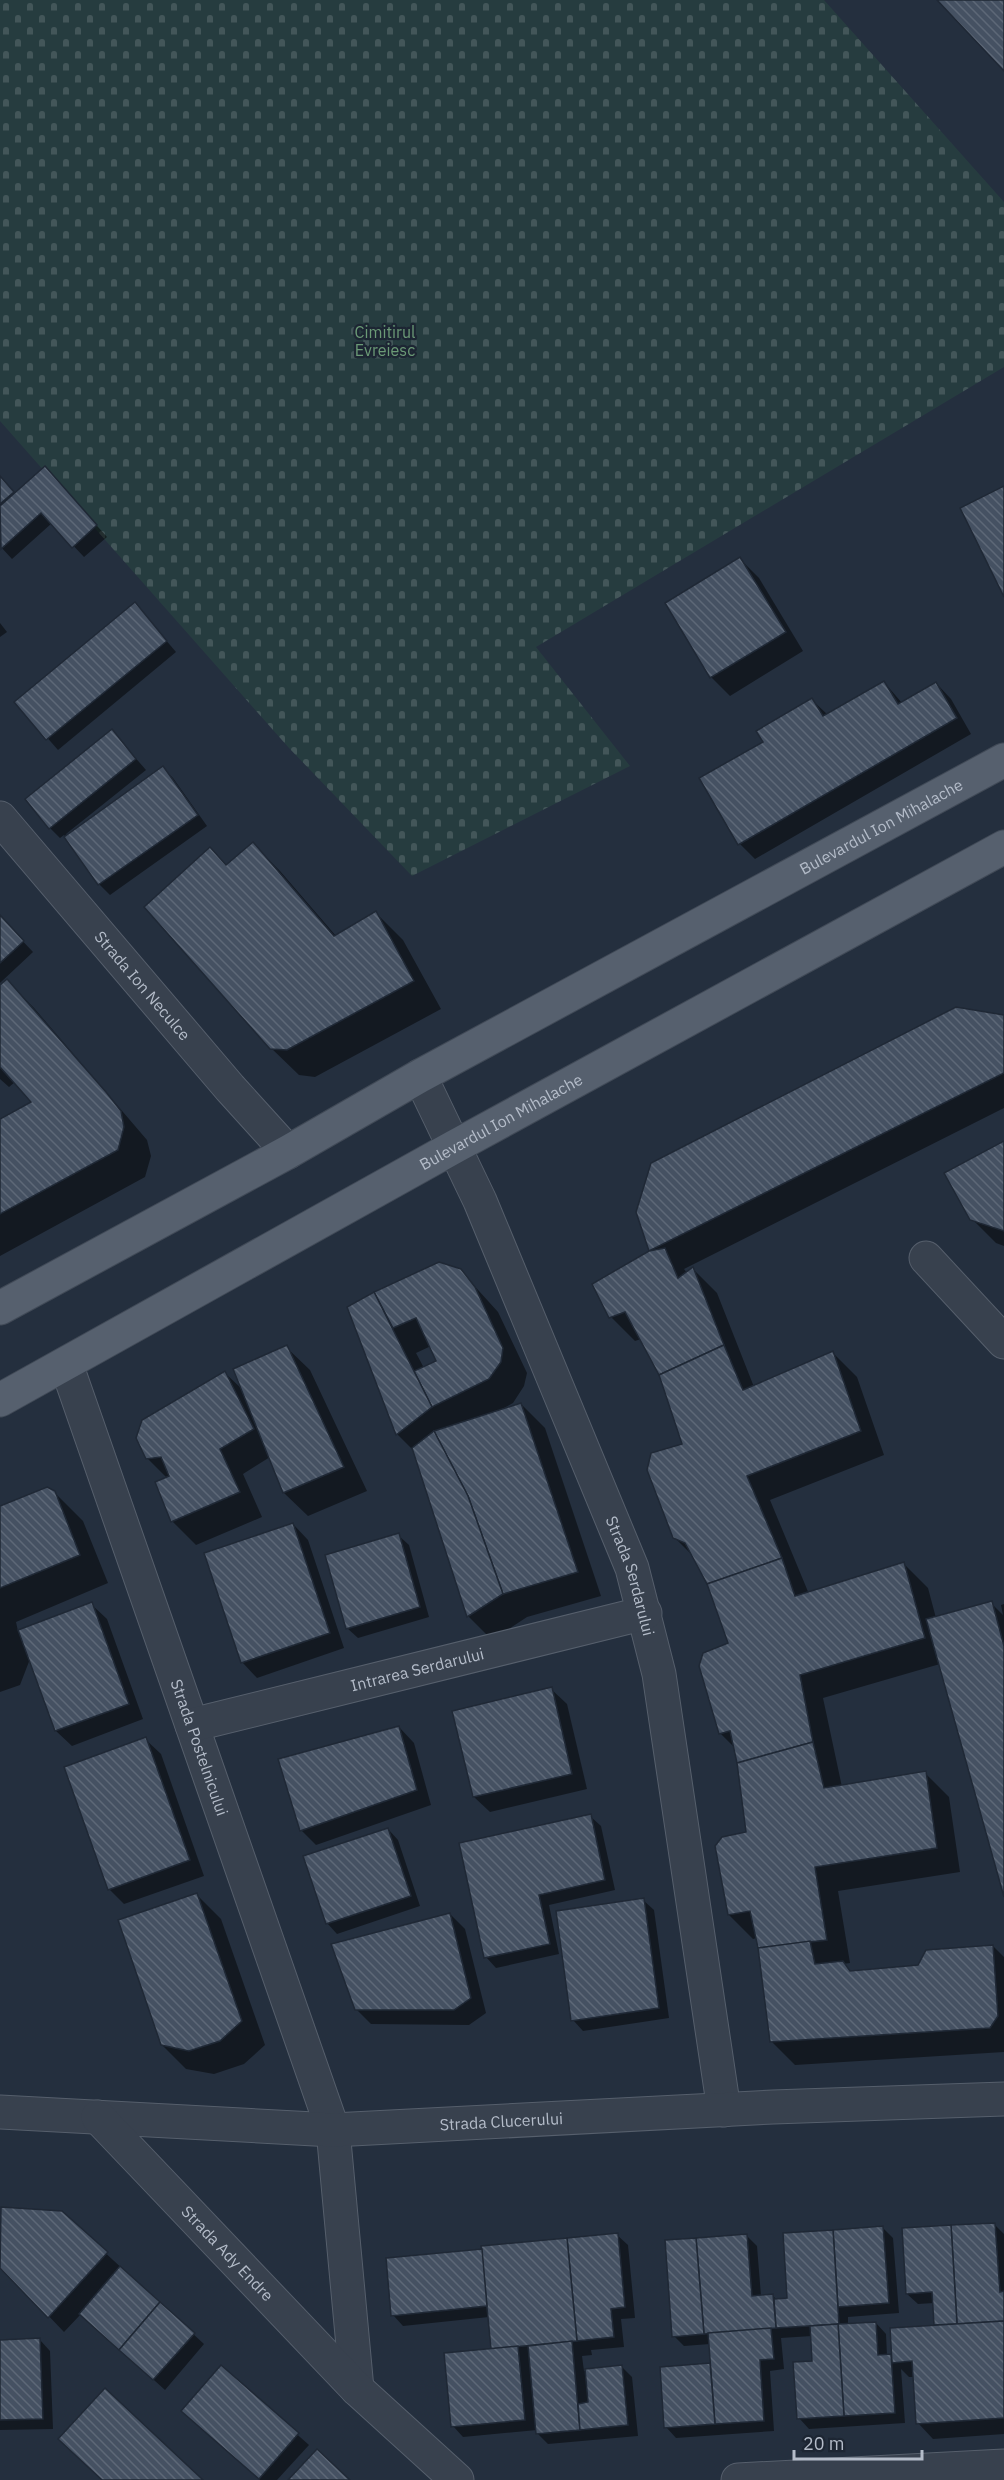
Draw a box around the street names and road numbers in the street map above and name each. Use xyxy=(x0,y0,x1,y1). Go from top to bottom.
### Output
street label: Bulevardul Ion Mihalache xyxy=(796,774,966,879)
street label: Strada Ion Neculce xyxy=(90,927,195,1044)
street label: Bulevardul Ion Mihalache xyxy=(416,1069,586,1174)
street label: Strada Serdarului xyxy=(602,1513,659,1638)
street label: Intrarea Serdarului xyxy=(349,1643,486,1695)
street label: Strada Postelnicului xyxy=(167,1676,233,1818)
street label: Strada Clucerului xyxy=(439,2108,563,2134)
street label: Strada Ady Endre xyxy=(177,2201,278,2305)

